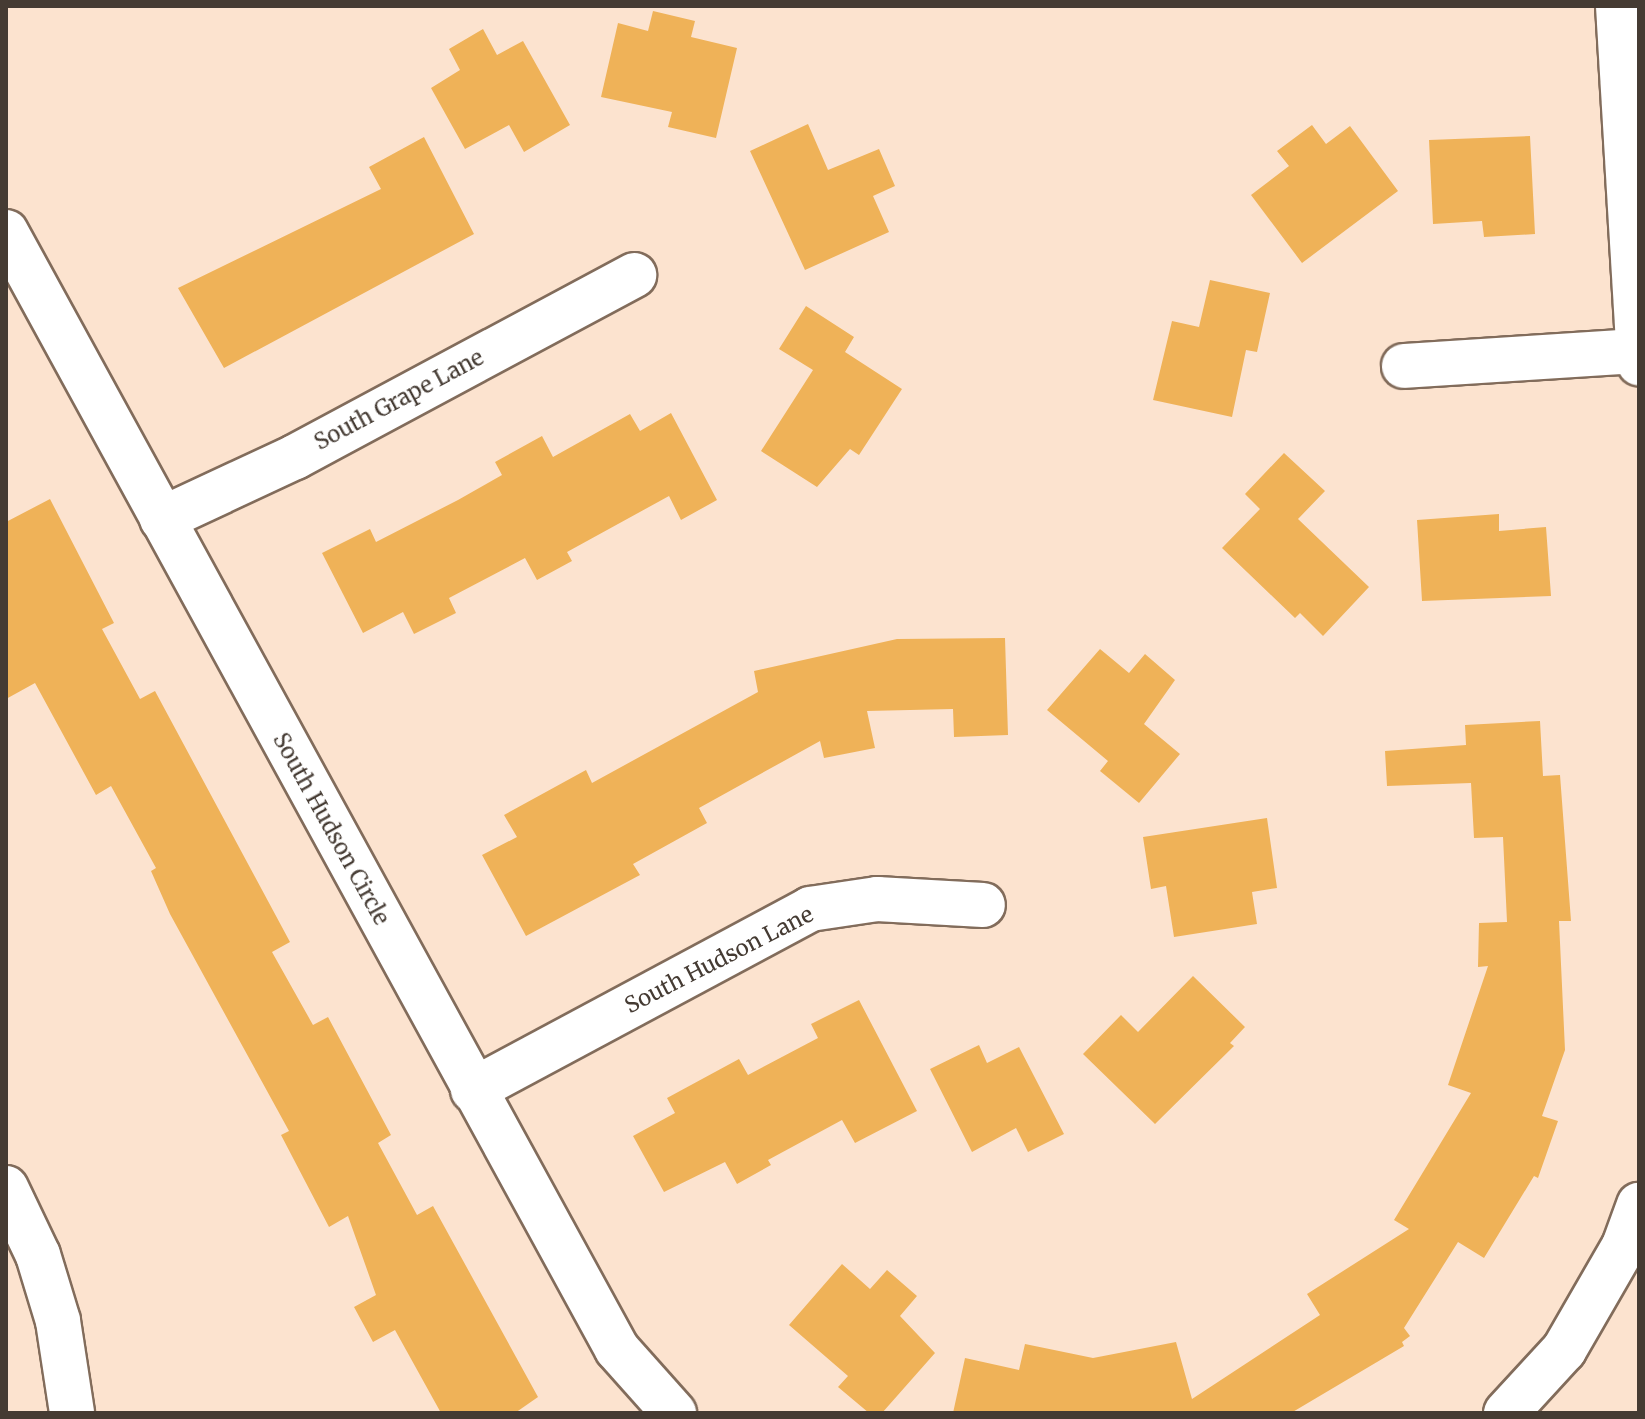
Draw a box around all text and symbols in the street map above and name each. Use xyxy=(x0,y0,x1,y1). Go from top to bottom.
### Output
street label: South Grape Lane xyxy=(310,344,488,456)
street label: South Hudson Circle xyxy=(267,728,395,930)
street label: South Hudson Lane xyxy=(620,901,818,1019)

